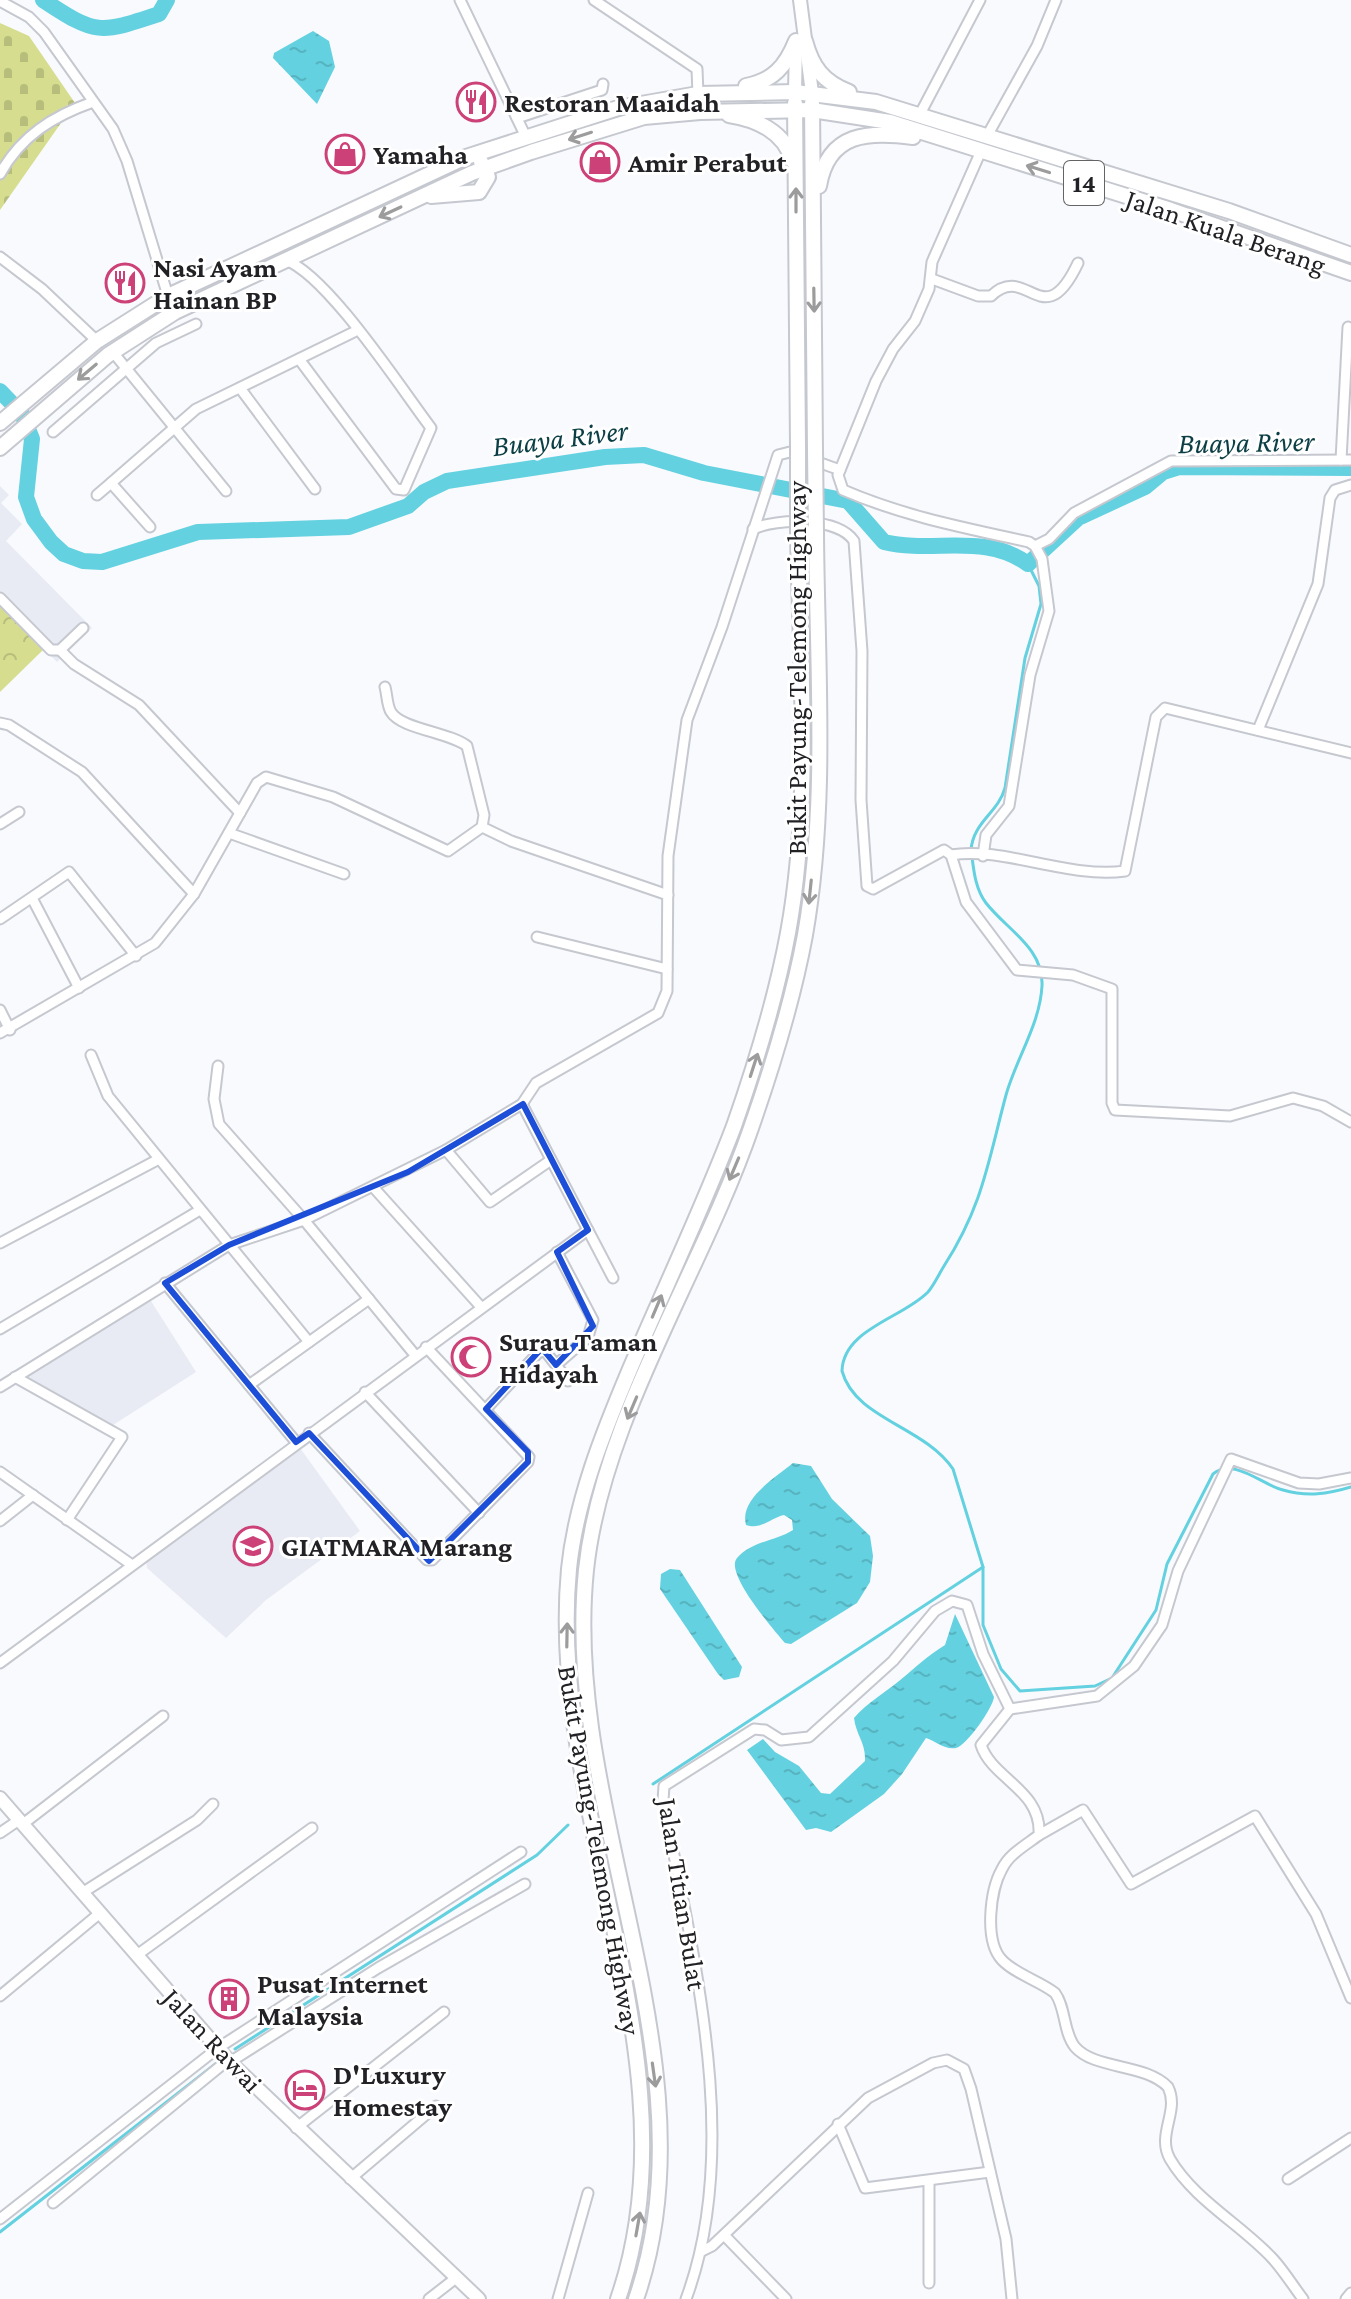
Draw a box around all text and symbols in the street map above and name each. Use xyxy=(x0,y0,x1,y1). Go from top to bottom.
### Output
restaurant icon: Restoran Maaidah xyxy=(455,81,497,123)
place label: Restoran Maaidah xyxy=(504,87,720,118)
one-way arrow xyxy=(568,129,593,144)
shop icon: Yamaha xyxy=(324,133,366,175)
place label: Yamaha xyxy=(373,139,468,170)
shop icon: Amir Perabut xyxy=(579,141,621,183)
place label: Amir Perabut xyxy=(627,147,788,178)
one-way arrow xyxy=(1026,161,1051,175)
road number: 14 xyxy=(1064,161,1104,205)
street label: Jalan Kuala Berang xyxy=(1119,182,1330,280)
one-way arrow xyxy=(788,187,804,214)
one-way arrow xyxy=(378,205,402,220)
place label: Nasi Ayam Hainan BP xyxy=(153,252,277,315)
restaurant icon: Nasi Ayam Hainan BP xyxy=(104,262,146,304)
one-way arrow xyxy=(806,286,822,313)
one-way arrow xyxy=(77,363,97,381)
water label: Buaya River xyxy=(490,413,631,463)
water label: Buaya River xyxy=(1177,424,1316,460)
street label: Bukit Payung-Telemong Highway xyxy=(781,480,812,855)
one-way arrow xyxy=(802,878,817,905)
one-way arrow xyxy=(747,1053,762,1078)
one-way arrow xyxy=(726,1156,741,1181)
one-way arrow xyxy=(650,1294,665,1319)
place label: Surau Taman Hidayah xyxy=(499,1326,657,1389)
mosque icon: Surau Taman Hidayah xyxy=(450,1336,492,1378)
one-way arrow xyxy=(624,1395,639,1420)
school or university icon: GIATMARA Marang xyxy=(232,1525,274,1567)
place label: GIATMARA Marang xyxy=(281,1531,512,1562)
one-way arrow xyxy=(559,1622,574,1649)
street label: Bukit Payung-Telemong Highway xyxy=(552,1663,647,2038)
street label: Jalan Titian Bulat xyxy=(652,1793,713,1993)
place label: Pusat Internet Malaysia xyxy=(257,1968,429,2031)
building icon: Pusat Internet Malaysia xyxy=(208,1978,250,2020)
street label: Jalan Rawai xyxy=(155,1980,269,2099)
place label: D'Luxury Homestay xyxy=(333,2059,452,2122)
one-way arrow xyxy=(647,2062,662,2087)
hotel icon: D'Luxury Homestay xyxy=(284,2069,326,2111)
one-way arrow xyxy=(631,2212,646,2237)

